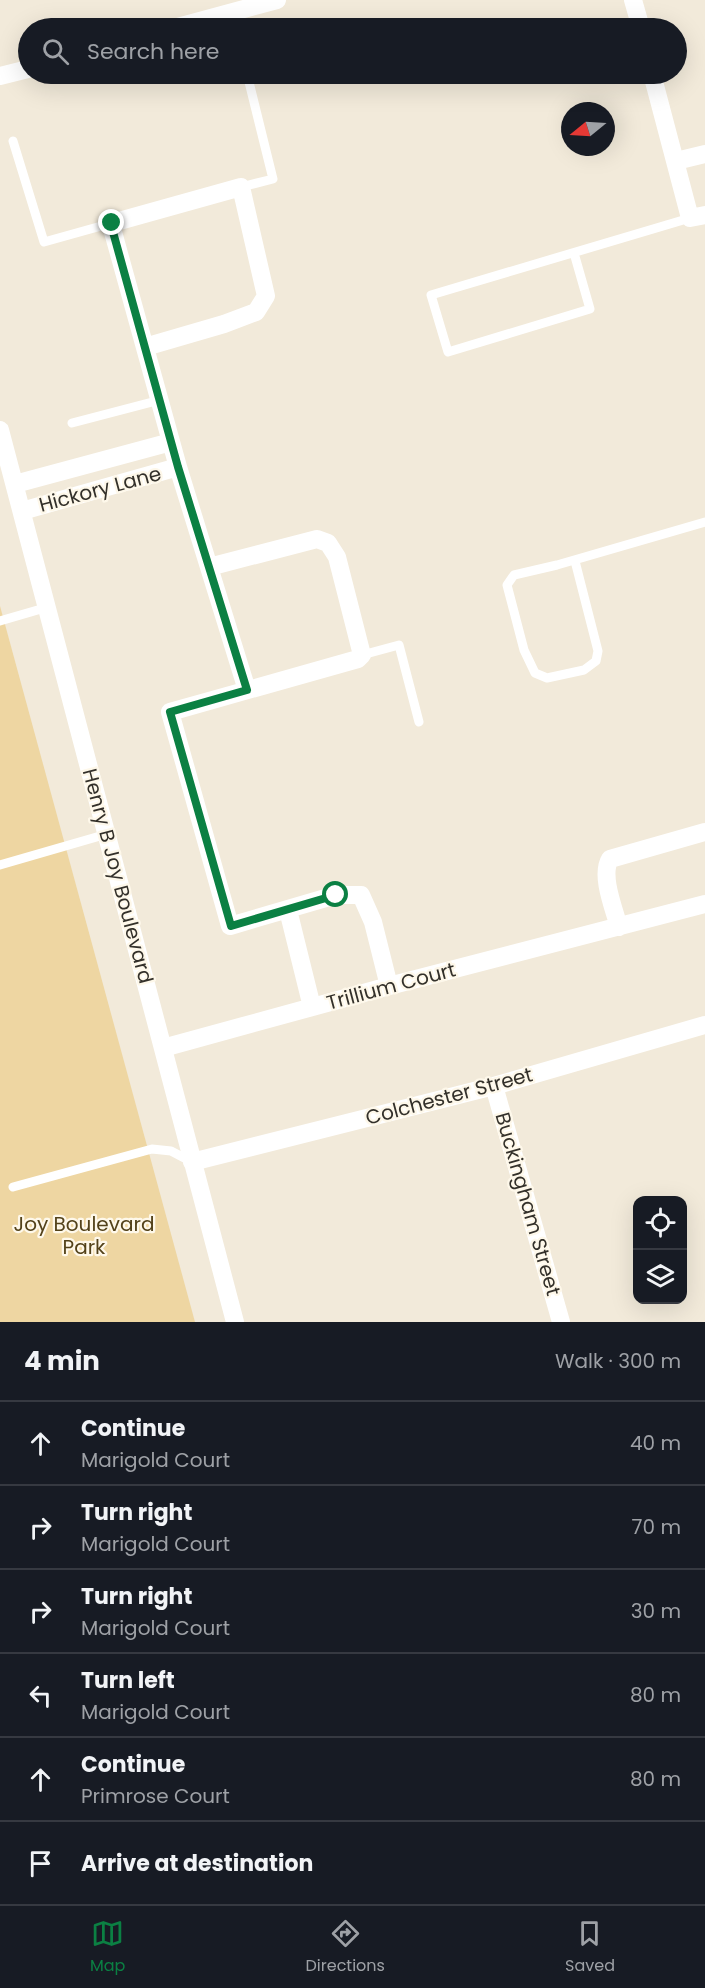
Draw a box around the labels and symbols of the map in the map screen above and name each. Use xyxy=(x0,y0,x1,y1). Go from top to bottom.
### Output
north arrow xyxy=(561,102,615,156)
route end xyxy=(98,209,124,235)
street label: Hickory Lane xyxy=(36,459,164,519)
street label: Henry B Joy Boulevard xyxy=(76,765,160,987)
route start xyxy=(322,881,348,907)
street label: Trillium Court xyxy=(323,955,459,1017)
street label: Colchester Street xyxy=(362,1060,536,1132)
street label: Buckingham Street xyxy=(488,1109,568,1299)
park label: Joy Boulevard Park xyxy=(14,1210,154,1261)

